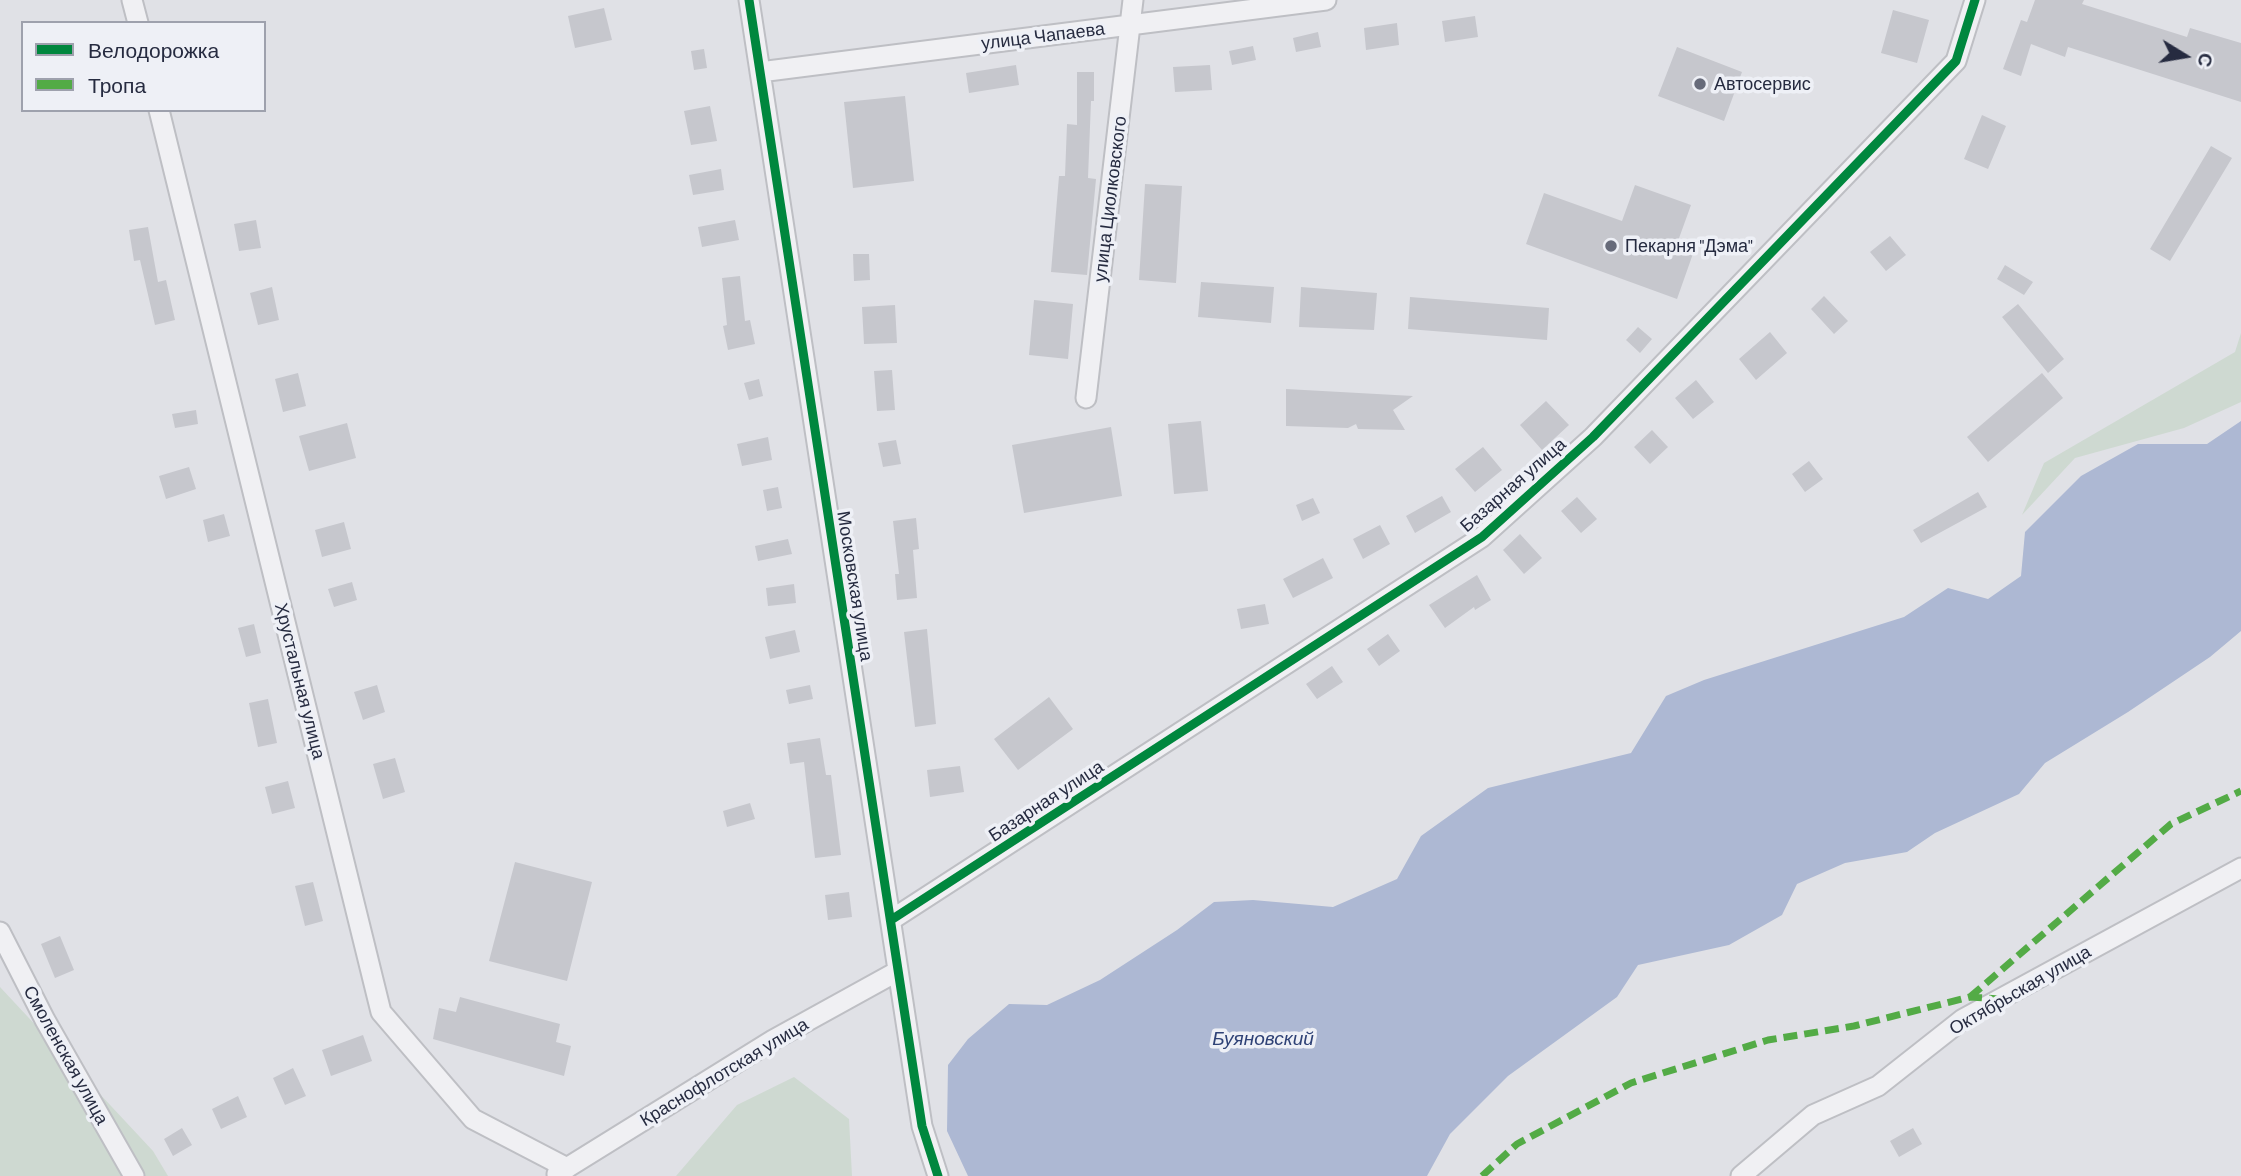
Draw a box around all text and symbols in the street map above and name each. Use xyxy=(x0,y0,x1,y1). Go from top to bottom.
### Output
street label: улица Чапаева xyxy=(980,18,1106,54)
legend xyxy=(21,21,266,112)
north arrow xyxy=(2150,21,2220,91)
text: Велодорожка xyxy=(88,37,219,62)
text: С xyxy=(2194,51,2219,69)
text: Тропа xyxy=(88,72,146,97)
place label: Автосервис xyxy=(1714,73,1811,95)
marker: Автосервис xyxy=(1692,76,1708,92)
street label: улица Циолковского xyxy=(1089,115,1131,283)
place label: Пекарня "Дэма" xyxy=(1625,235,1753,257)
marker: Пекарня "Дэма" xyxy=(1603,238,1619,254)
street label: Базарная улица xyxy=(1456,433,1570,537)
street label: Московская улица xyxy=(832,509,878,663)
street label: Хрустальная улица xyxy=(270,601,330,761)
street label: Базарная улица xyxy=(984,756,1108,846)
street label: Октябрьская улица xyxy=(1945,941,2095,1039)
street label: Смоленская улица xyxy=(19,982,113,1128)
street label: Краснофлотская улица xyxy=(636,1013,812,1131)
water label: Буяновский xyxy=(1212,1028,1314,1050)

